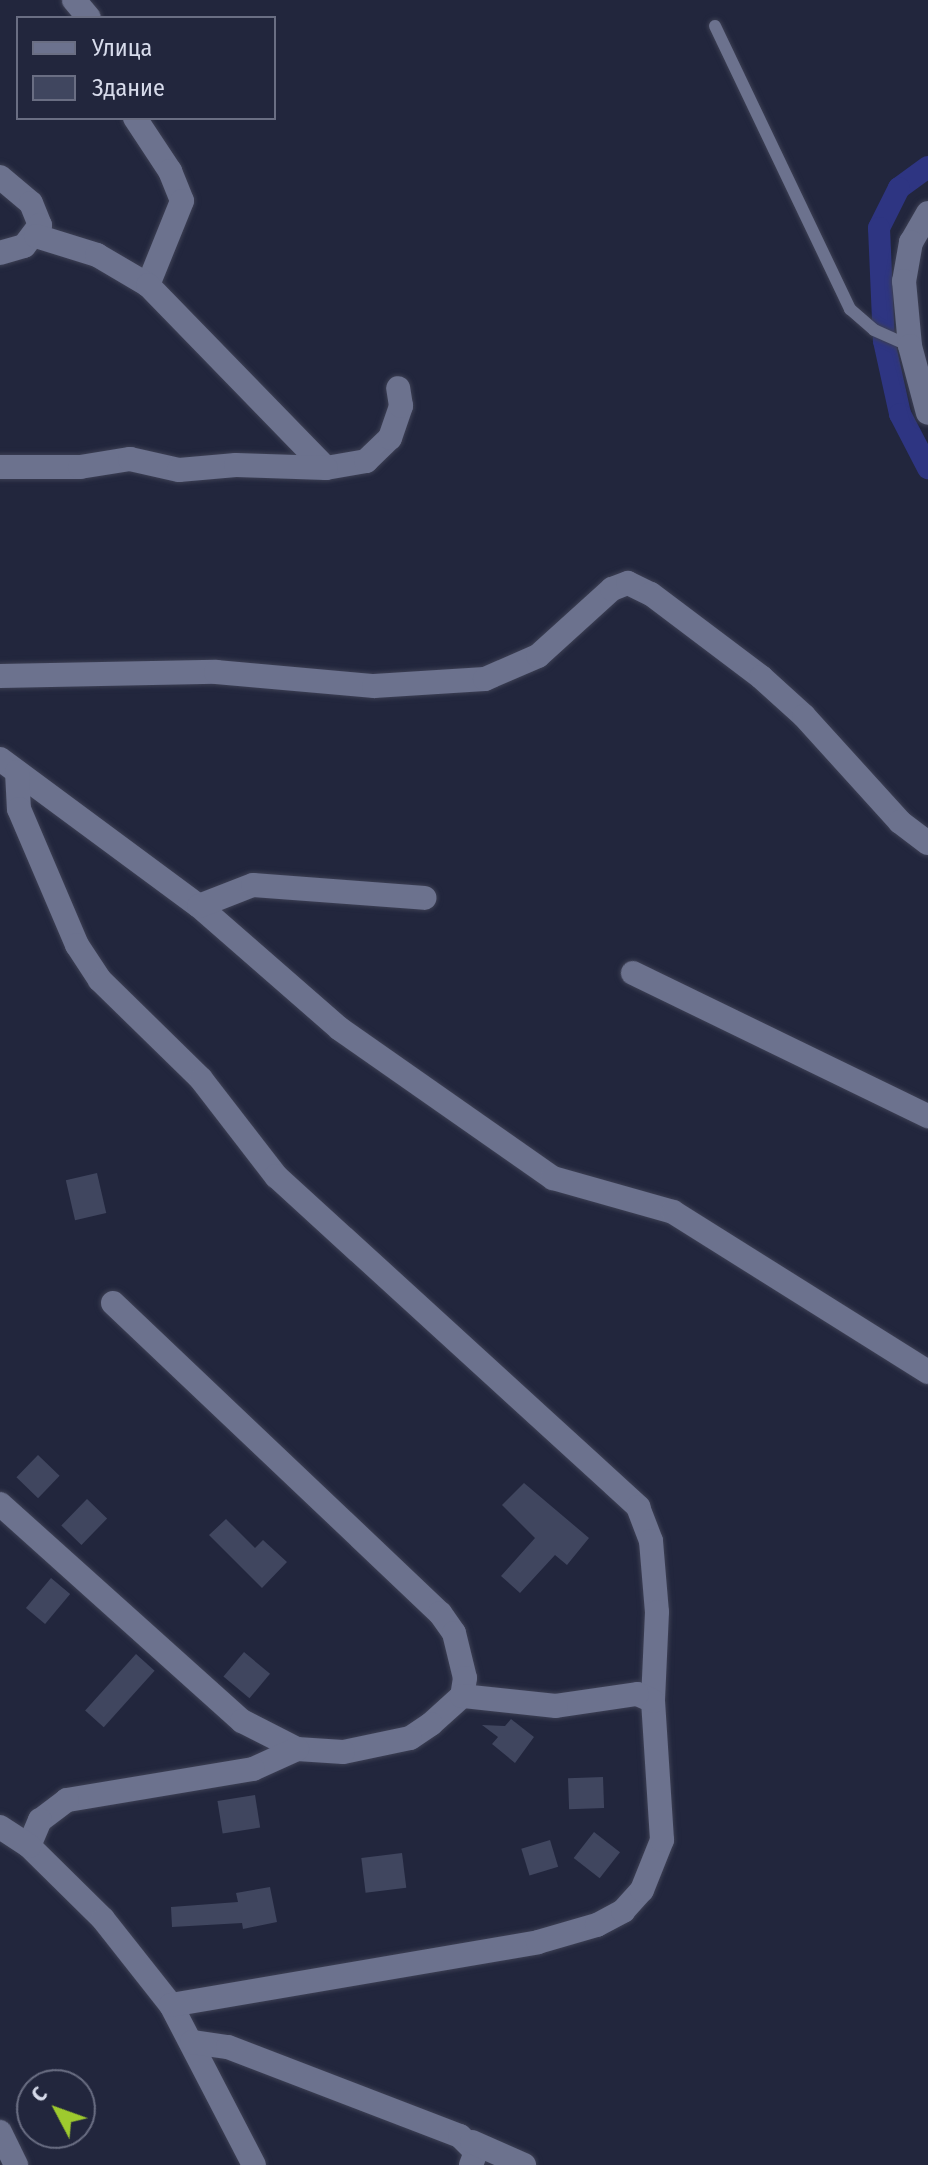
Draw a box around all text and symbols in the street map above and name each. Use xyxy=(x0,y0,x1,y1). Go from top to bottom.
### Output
legend xyxy=(16,16,276,120)
text: Улица xyxy=(92,34,152,62)
text: Здание xyxy=(92,74,165,102)
north arrow xyxy=(16,2069,96,2149)
text: С xyxy=(25,2081,53,2107)

